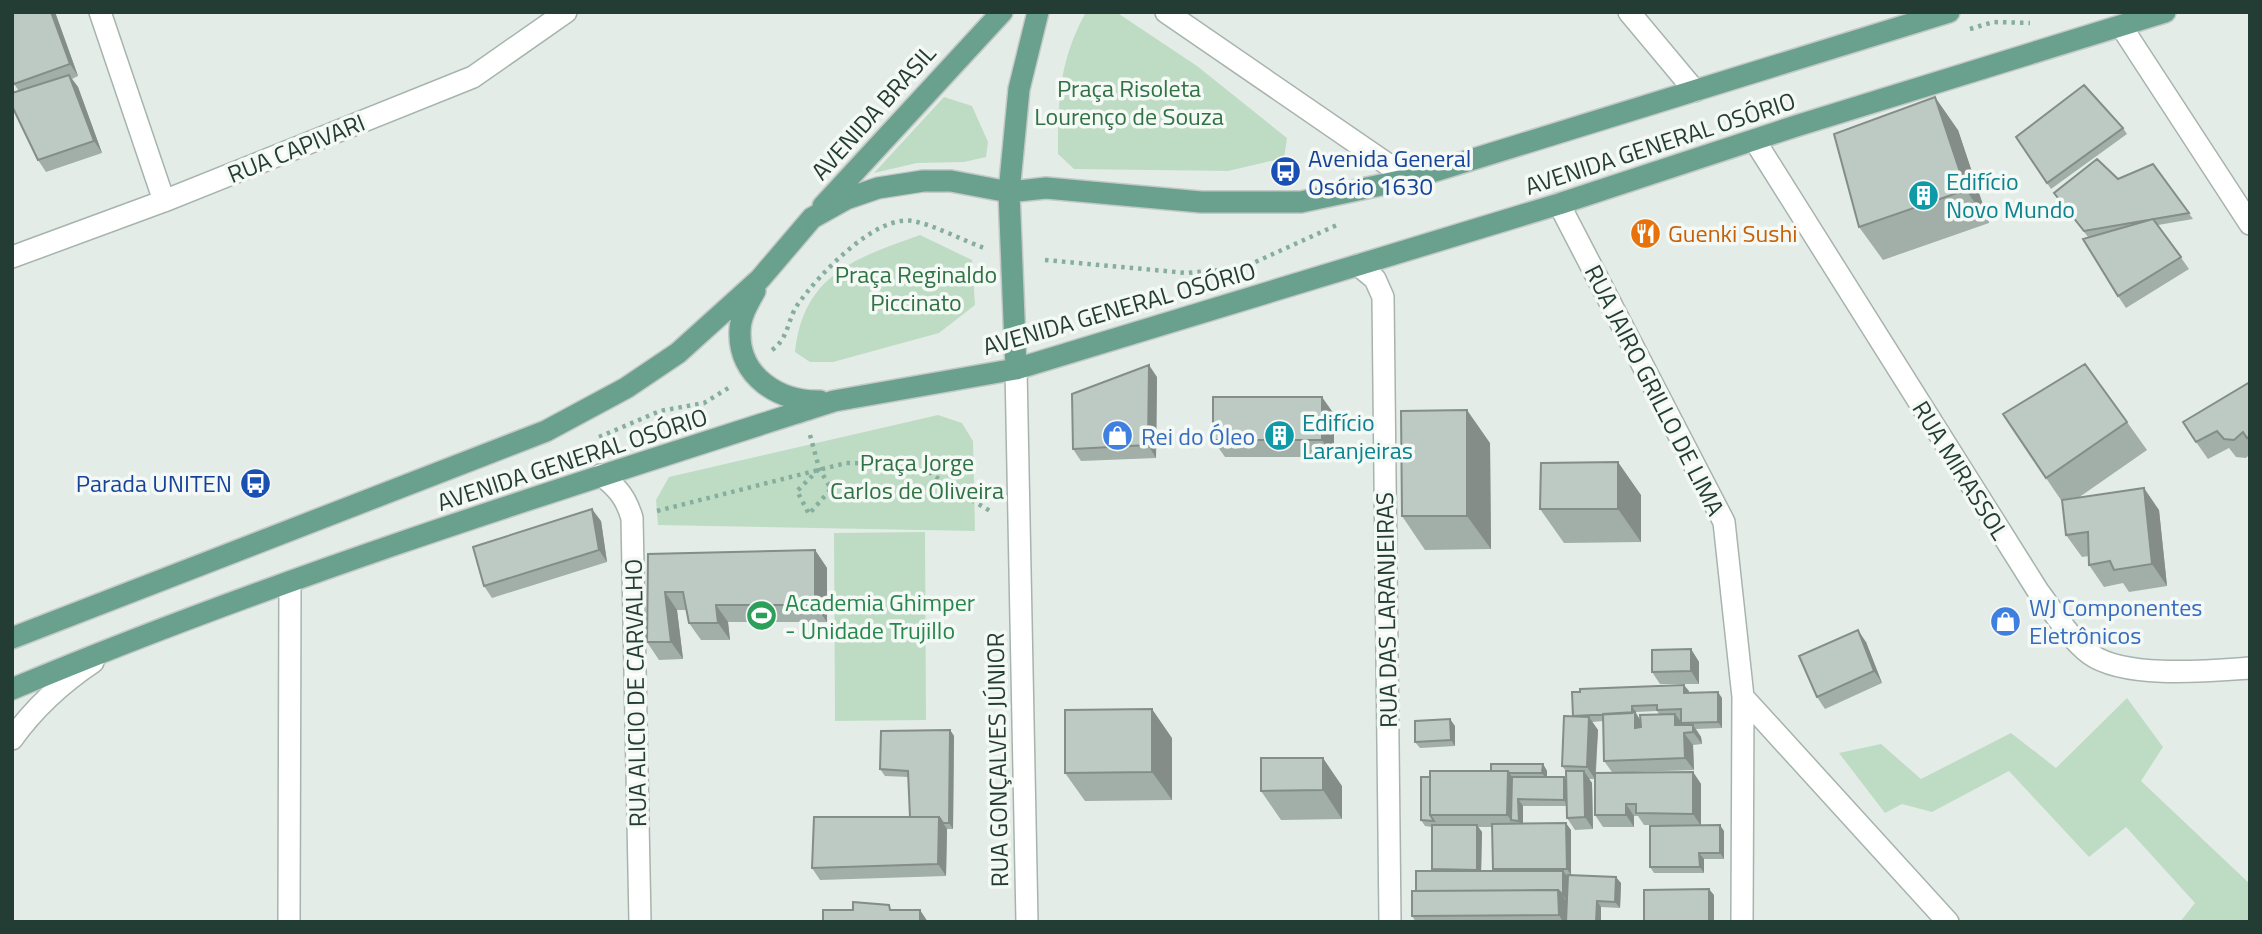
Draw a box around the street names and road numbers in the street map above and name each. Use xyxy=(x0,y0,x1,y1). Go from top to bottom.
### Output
street label: AVENIDA BRASIL xyxy=(802,36,944,188)
street label: AVENIDA GENERAL OSÓRIO xyxy=(1520,82,1800,204)
street label: RUA CAPIVARI xyxy=(222,104,370,192)
street label: AVENIDA GENERAL OSÓRIO xyxy=(978,252,1260,364)
street label: RUA JAIRO GRILLO DE LIMA xyxy=(1576,258,1734,522)
street label: RUA MIRASSOL xyxy=(1904,394,2018,547)
street label: AVENIDA GENERAL OSÓRIO xyxy=(432,398,712,520)
street label: RUA DAS LARANJEIRAS xyxy=(1366,492,1406,728)
street label: RUA ALICIO DE CARVALHO xyxy=(615,558,655,828)
street label: RUA GONÇALVES JÚNIOR xyxy=(977,632,1017,888)

